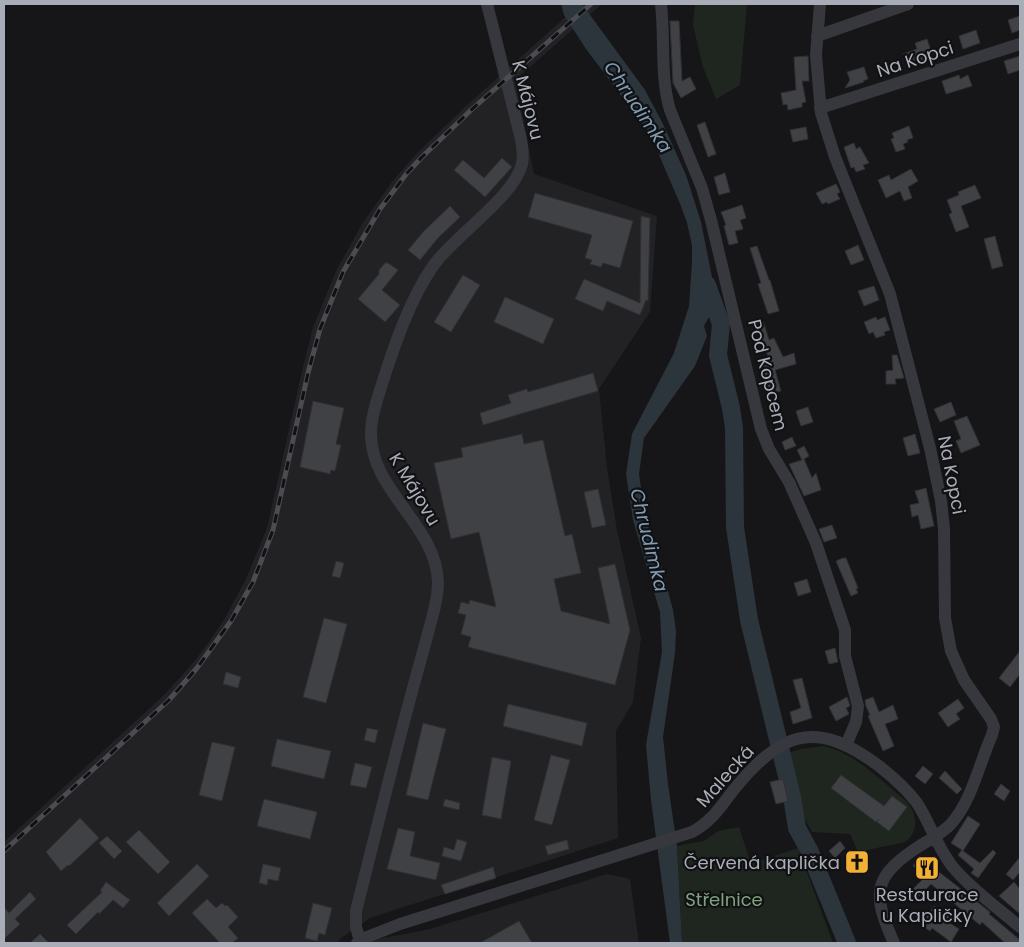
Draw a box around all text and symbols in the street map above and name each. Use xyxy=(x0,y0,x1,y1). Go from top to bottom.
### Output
street label: Na Kopci xyxy=(873,35,957,83)
water label: Chrudimka xyxy=(597,56,679,159)
street label: K Májovu xyxy=(506,58,550,142)
street label: Pod Kopcem xyxy=(742,317,794,433)
street label: Na Kopci xyxy=(932,434,972,516)
street label: K Májovu xyxy=(383,448,447,530)
water label: Chrudimka xyxy=(623,485,675,595)
street label: Malecká xyxy=(690,740,760,812)
church icon: Červená kaplička xyxy=(844,849,870,875)
place label: Červená kaplička xyxy=(684,850,840,875)
restaurant icon: Restaurace u Kapličky xyxy=(914,855,940,881)
place label: Restaurace u Kapličky xyxy=(876,882,978,928)
park label: Střelnice xyxy=(685,887,763,912)

